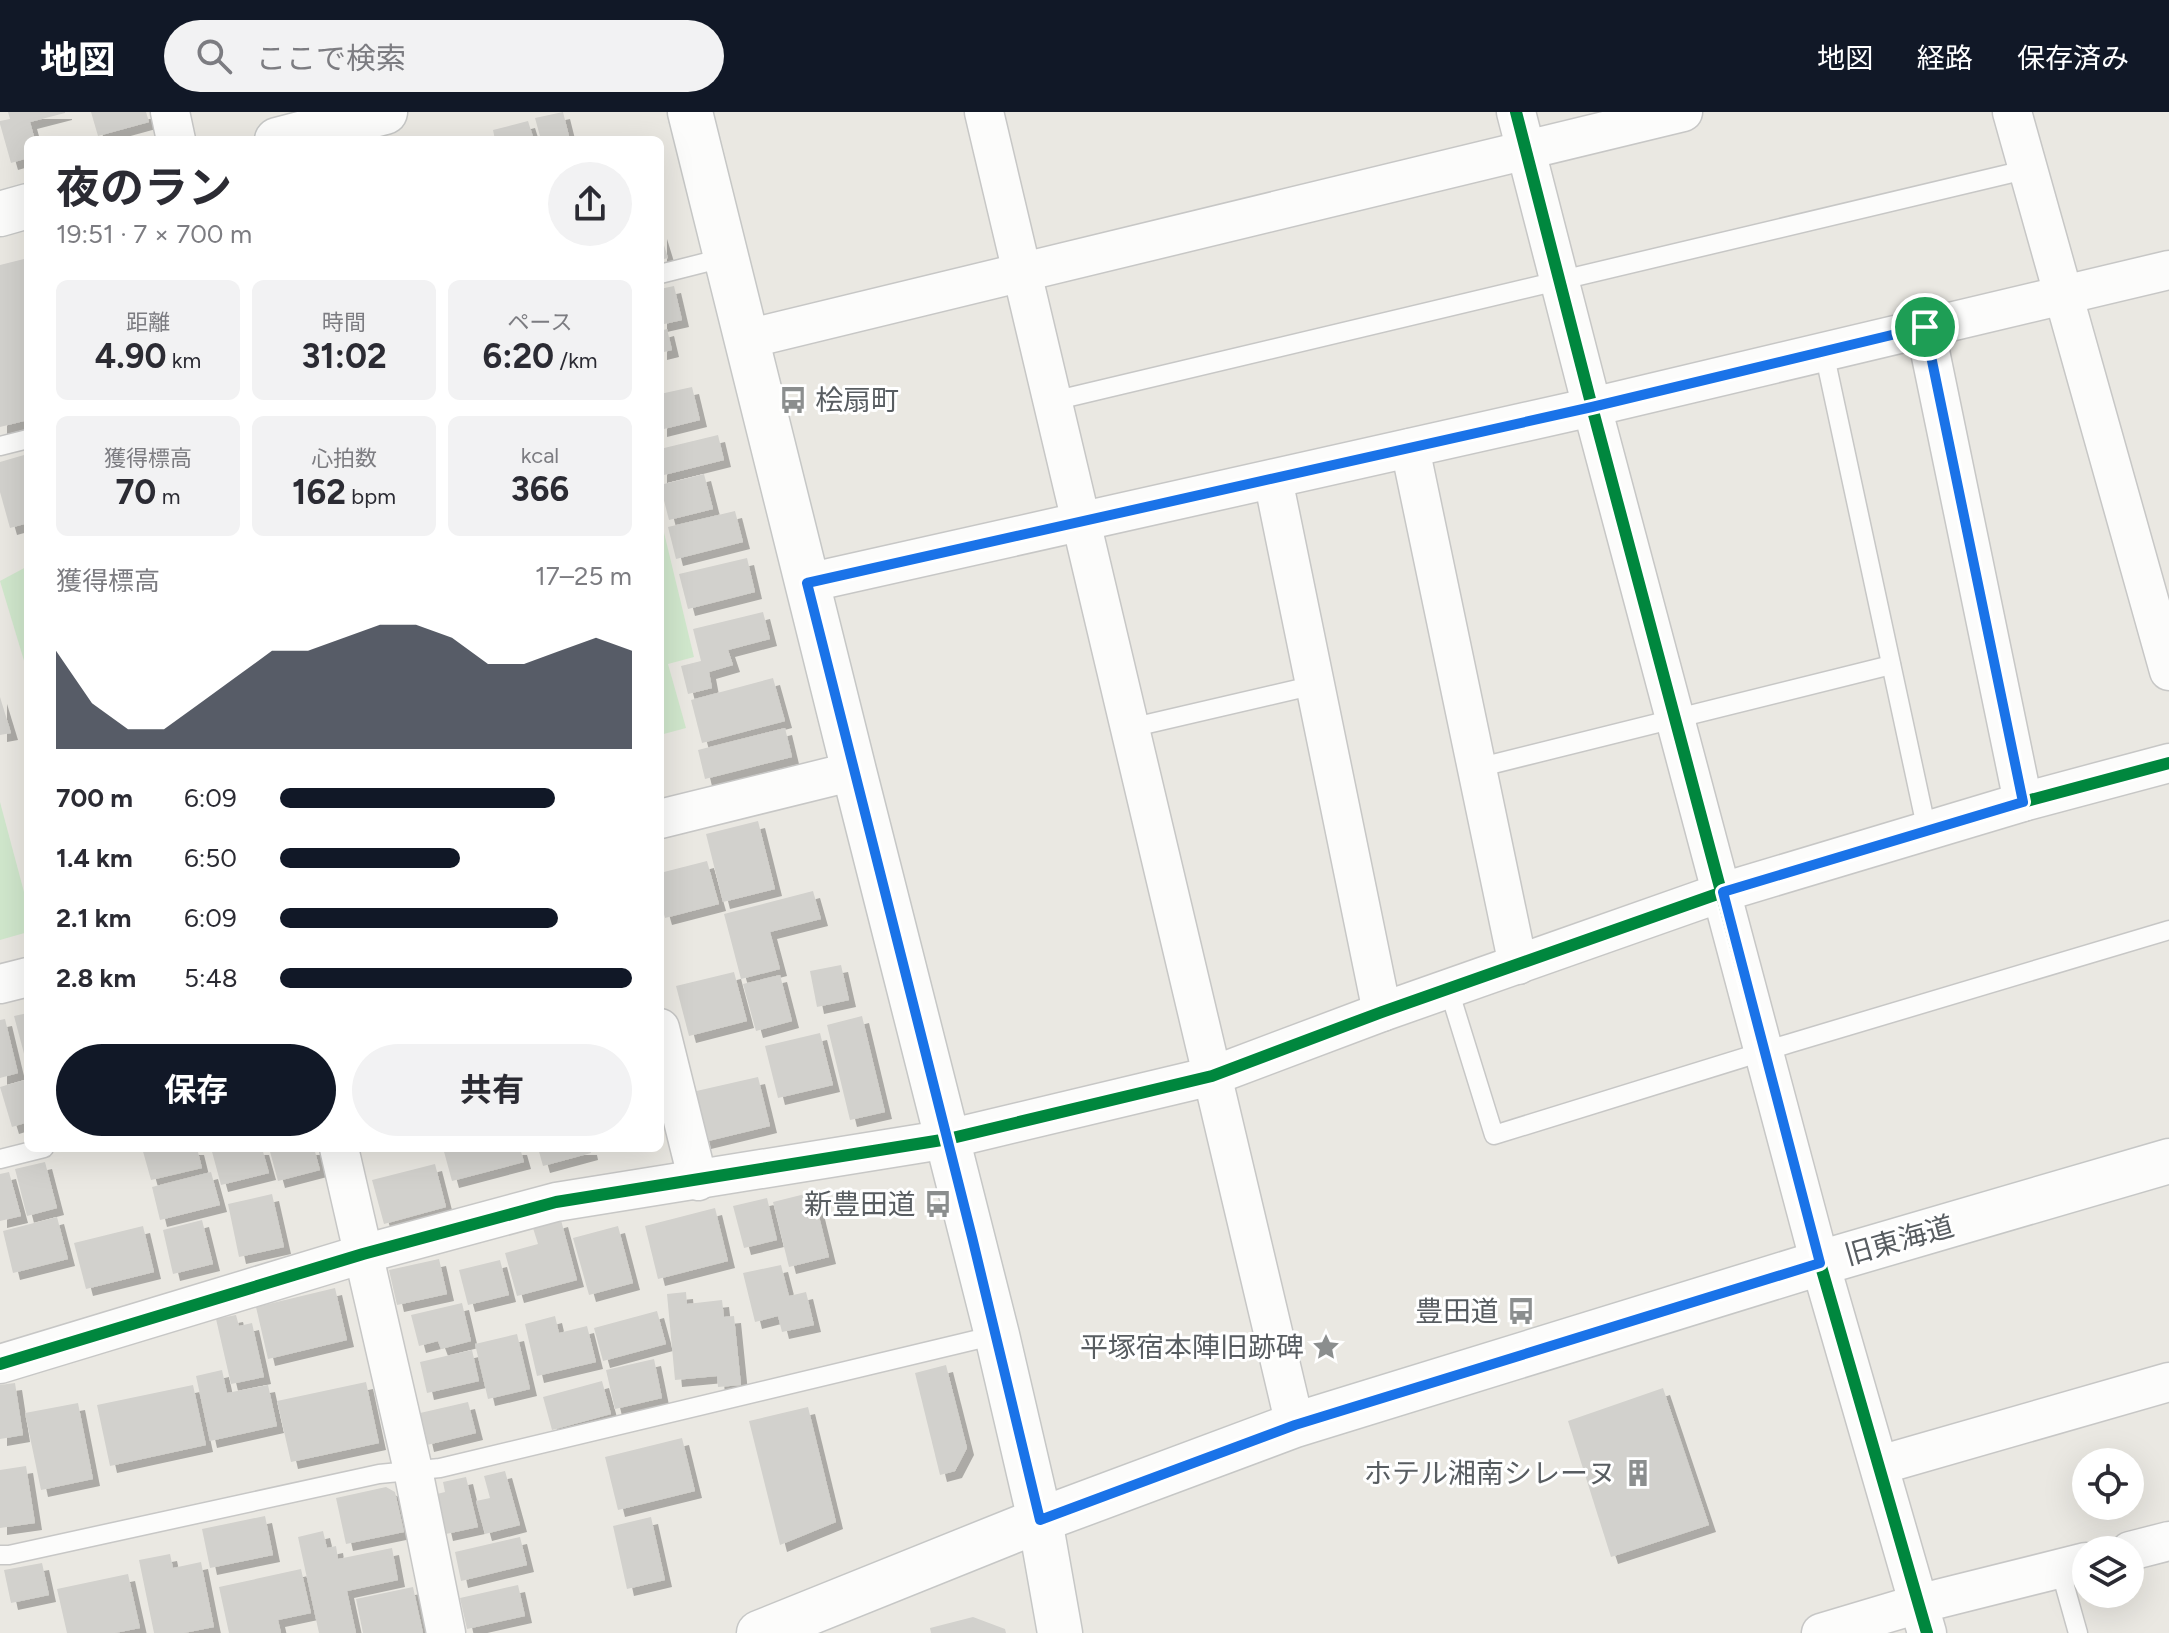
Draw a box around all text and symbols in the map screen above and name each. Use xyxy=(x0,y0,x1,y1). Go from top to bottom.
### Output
search box xyxy=(164,20,724,92)
icon: search xyxy=(192,34,236,78)
text: 地図 xyxy=(40,37,116,83)
text: ここで検索 xyxy=(256,40,406,77)
text: 地図 xyxy=(1817,41,1873,75)
text: 経路 xyxy=(1917,41,1973,75)
text: 保存済み xyxy=(2017,41,2129,75)
text: 夜のラン xyxy=(56,161,232,214)
button: share xyxy=(548,162,632,246)
text: 19:51 · 7 × 700 m xyxy=(56,218,252,250)
pin xyxy=(1891,293,1959,361)
icon: arrive xyxy=(1903,305,1947,349)
text: 距離 xyxy=(126,309,170,336)
text: 時間 xyxy=(322,309,366,336)
text: ペース xyxy=(508,309,572,336)
text: 4.90 xyxy=(95,336,166,377)
text: 31:02 xyxy=(301,336,387,377)
text: 6:20 xyxy=(482,336,554,377)
text: km xyxy=(166,347,201,374)
text: /km xyxy=(554,347,598,374)
place label: 桧扇町 xyxy=(815,383,899,417)
bus stop icon: 桧扇町 xyxy=(778,385,808,415)
text: kcal xyxy=(521,442,559,469)
text: 獲得標高 xyxy=(104,445,192,472)
text: 心拍数 xyxy=(311,445,377,472)
text: 366 xyxy=(511,469,569,510)
text: 70 xyxy=(115,472,156,513)
text: 162 xyxy=(292,472,346,513)
text: m xyxy=(156,483,181,510)
text: bpm xyxy=(346,483,396,510)
text: 17–25 m xyxy=(535,560,632,592)
text: 獲得標高 xyxy=(56,565,160,597)
text: 700 m xyxy=(56,782,133,814)
text: 6:09 xyxy=(184,782,237,814)
text: 1.4 km xyxy=(56,842,133,874)
text: 6:50 xyxy=(184,842,237,874)
text: 2.1 km xyxy=(56,902,131,934)
text: 6:09 xyxy=(184,902,237,934)
text: 2.8 km xyxy=(56,962,136,994)
text: 5:48 xyxy=(184,962,238,994)
button: 保存 xyxy=(56,1044,336,1136)
button: 共有 xyxy=(352,1044,632,1136)
place label: 新豊田道 xyxy=(804,1187,916,1221)
bus stop icon: 新豊田道 xyxy=(923,1189,953,1219)
street label: 旧東海道 xyxy=(1840,1208,1958,1272)
place label: 豊田道 xyxy=(1415,1294,1499,1328)
bus stop icon: 豊田道 xyxy=(1506,1296,1536,1326)
place label: 平塚宿本陣旧跡碑 xyxy=(1080,1330,1304,1364)
place icon: 平塚宿本陣旧跡碑 xyxy=(1311,1332,1341,1362)
map controls xyxy=(2072,1448,2144,1608)
button: locate xyxy=(2072,1448,2144,1520)
place label: ホテル湘南シレーヌ xyxy=(1364,1456,1616,1490)
building icon: ホテル湘南シレーヌ xyxy=(1623,1458,1653,1488)
button: layers xyxy=(2072,1536,2144,1608)

